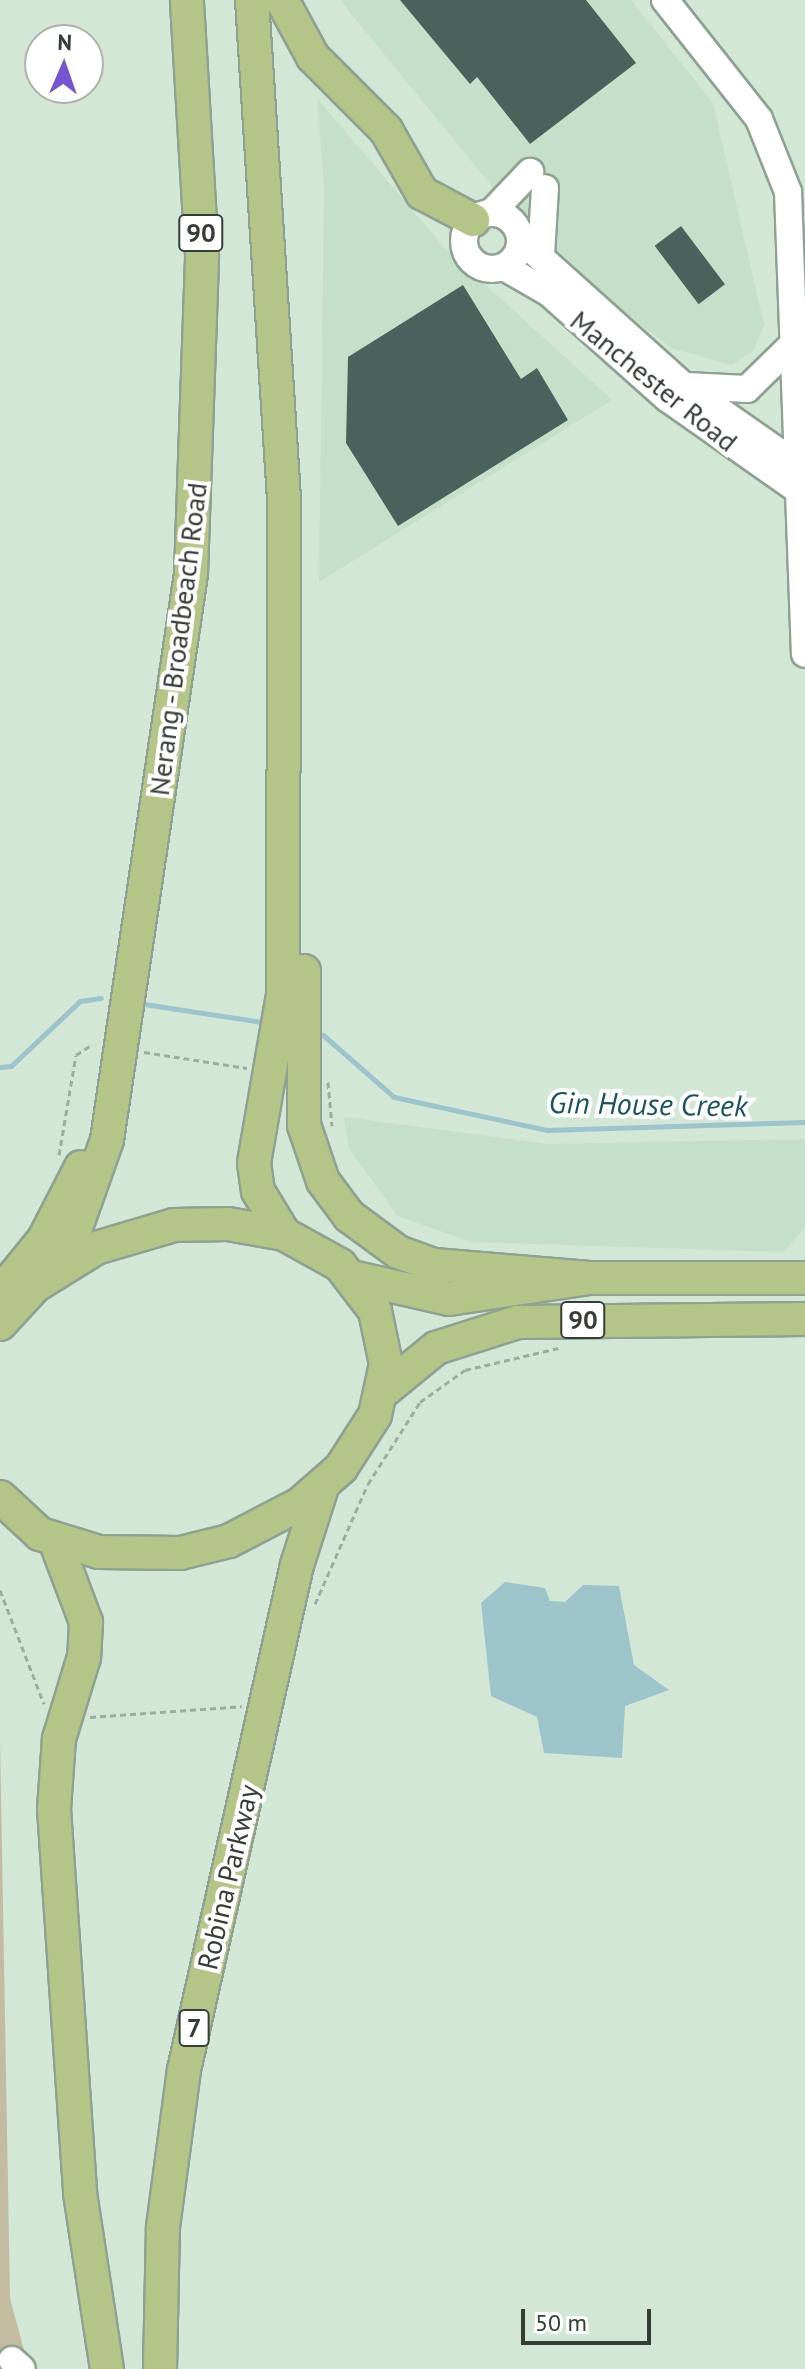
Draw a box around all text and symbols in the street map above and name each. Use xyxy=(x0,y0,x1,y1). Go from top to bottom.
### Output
north arrow xyxy=(24,24,104,104)
text: N xyxy=(57,28,72,56)
road number: 90 xyxy=(177,211,225,255)
street label: Manchester Road xyxy=(564,303,744,459)
street label: Nerang - Broadbeach Road xyxy=(142,478,214,800)
water label: Gin House Creek xyxy=(548,1084,748,1124)
road number: 90 xyxy=(559,1298,607,1342)
street label: Robina Parkway xyxy=(190,1781,266,1973)
road number: 7 xyxy=(178,2006,210,2050)
scale bar xyxy=(525,2293,655,2343)
text: 50 m xyxy=(535,2307,587,2338)

